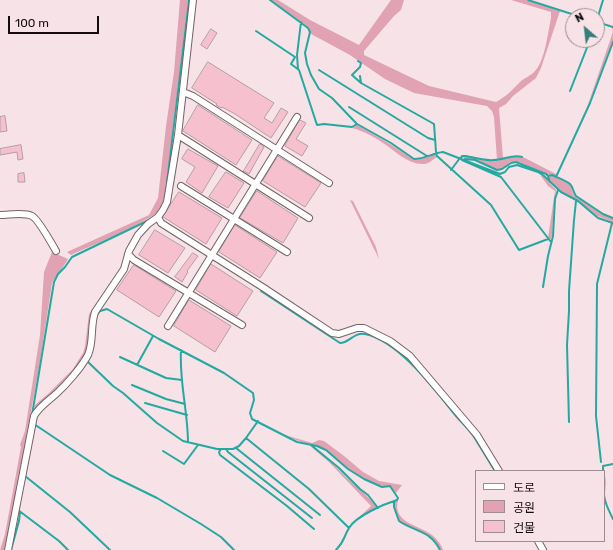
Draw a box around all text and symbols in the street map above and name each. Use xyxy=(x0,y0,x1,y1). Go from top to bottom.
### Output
scale bar xyxy=(10,8,101,34)
north arrow xyxy=(565,8,605,48)
text: N xyxy=(573,10,586,25)
text: 100 m xyxy=(15,16,49,30)
legend xyxy=(475,470,605,542)
text: 도로 xyxy=(513,481,535,495)
text: 공원 xyxy=(513,501,535,515)
text: 건물 xyxy=(513,521,535,535)

